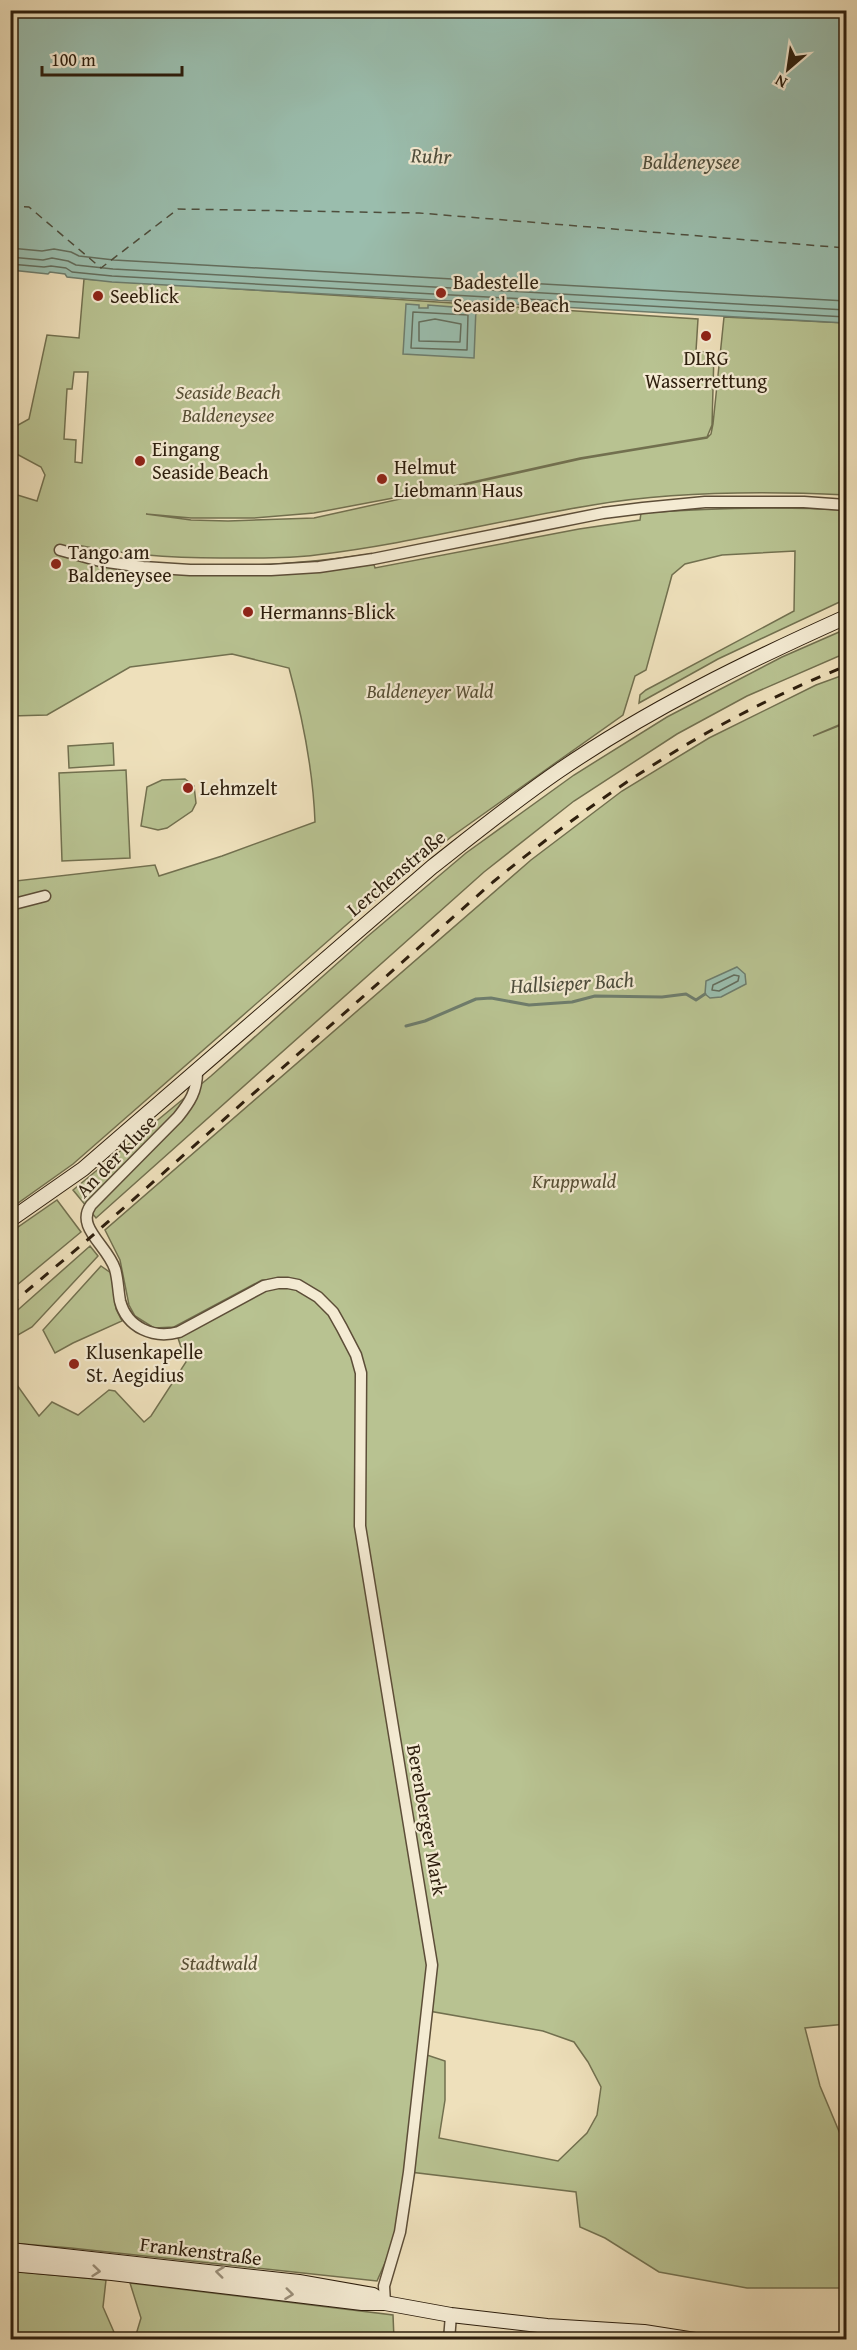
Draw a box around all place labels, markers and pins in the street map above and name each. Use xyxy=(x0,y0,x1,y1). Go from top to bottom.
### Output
place label: Badestelle Seaside Beach xyxy=(453,267,570,319)
place label: Seeblick xyxy=(110,281,180,310)
marker: Badestelle Seaside Beach xyxy=(434,286,448,300)
marker: Seeblick xyxy=(91,289,105,303)
marker: DLRG Wasserrettung xyxy=(699,329,713,343)
place label: DLRG Wasserrettung xyxy=(645,343,767,395)
place label: Eingang Seaside Beach xyxy=(152,434,269,486)
place label: Helmut Liebmann Haus xyxy=(394,452,523,504)
marker: Eingang Seaside Beach xyxy=(133,454,147,468)
marker: Helmut Liebmann Haus xyxy=(375,472,389,486)
place label: Tango am Baldeneysee xyxy=(68,537,172,589)
marker: Tango am Baldeneysee xyxy=(49,557,63,571)
place label: Hermanns-Blick xyxy=(260,597,396,626)
marker: Hermanns-Blick xyxy=(241,605,255,619)
place label: Lehmzelt xyxy=(200,773,278,802)
marker: Lehmzelt xyxy=(181,781,195,795)
place label: Klusenkapelle St. Aegidius xyxy=(86,1337,203,1389)
marker: Klusenkapelle St. Aegidius xyxy=(67,1357,81,1371)

